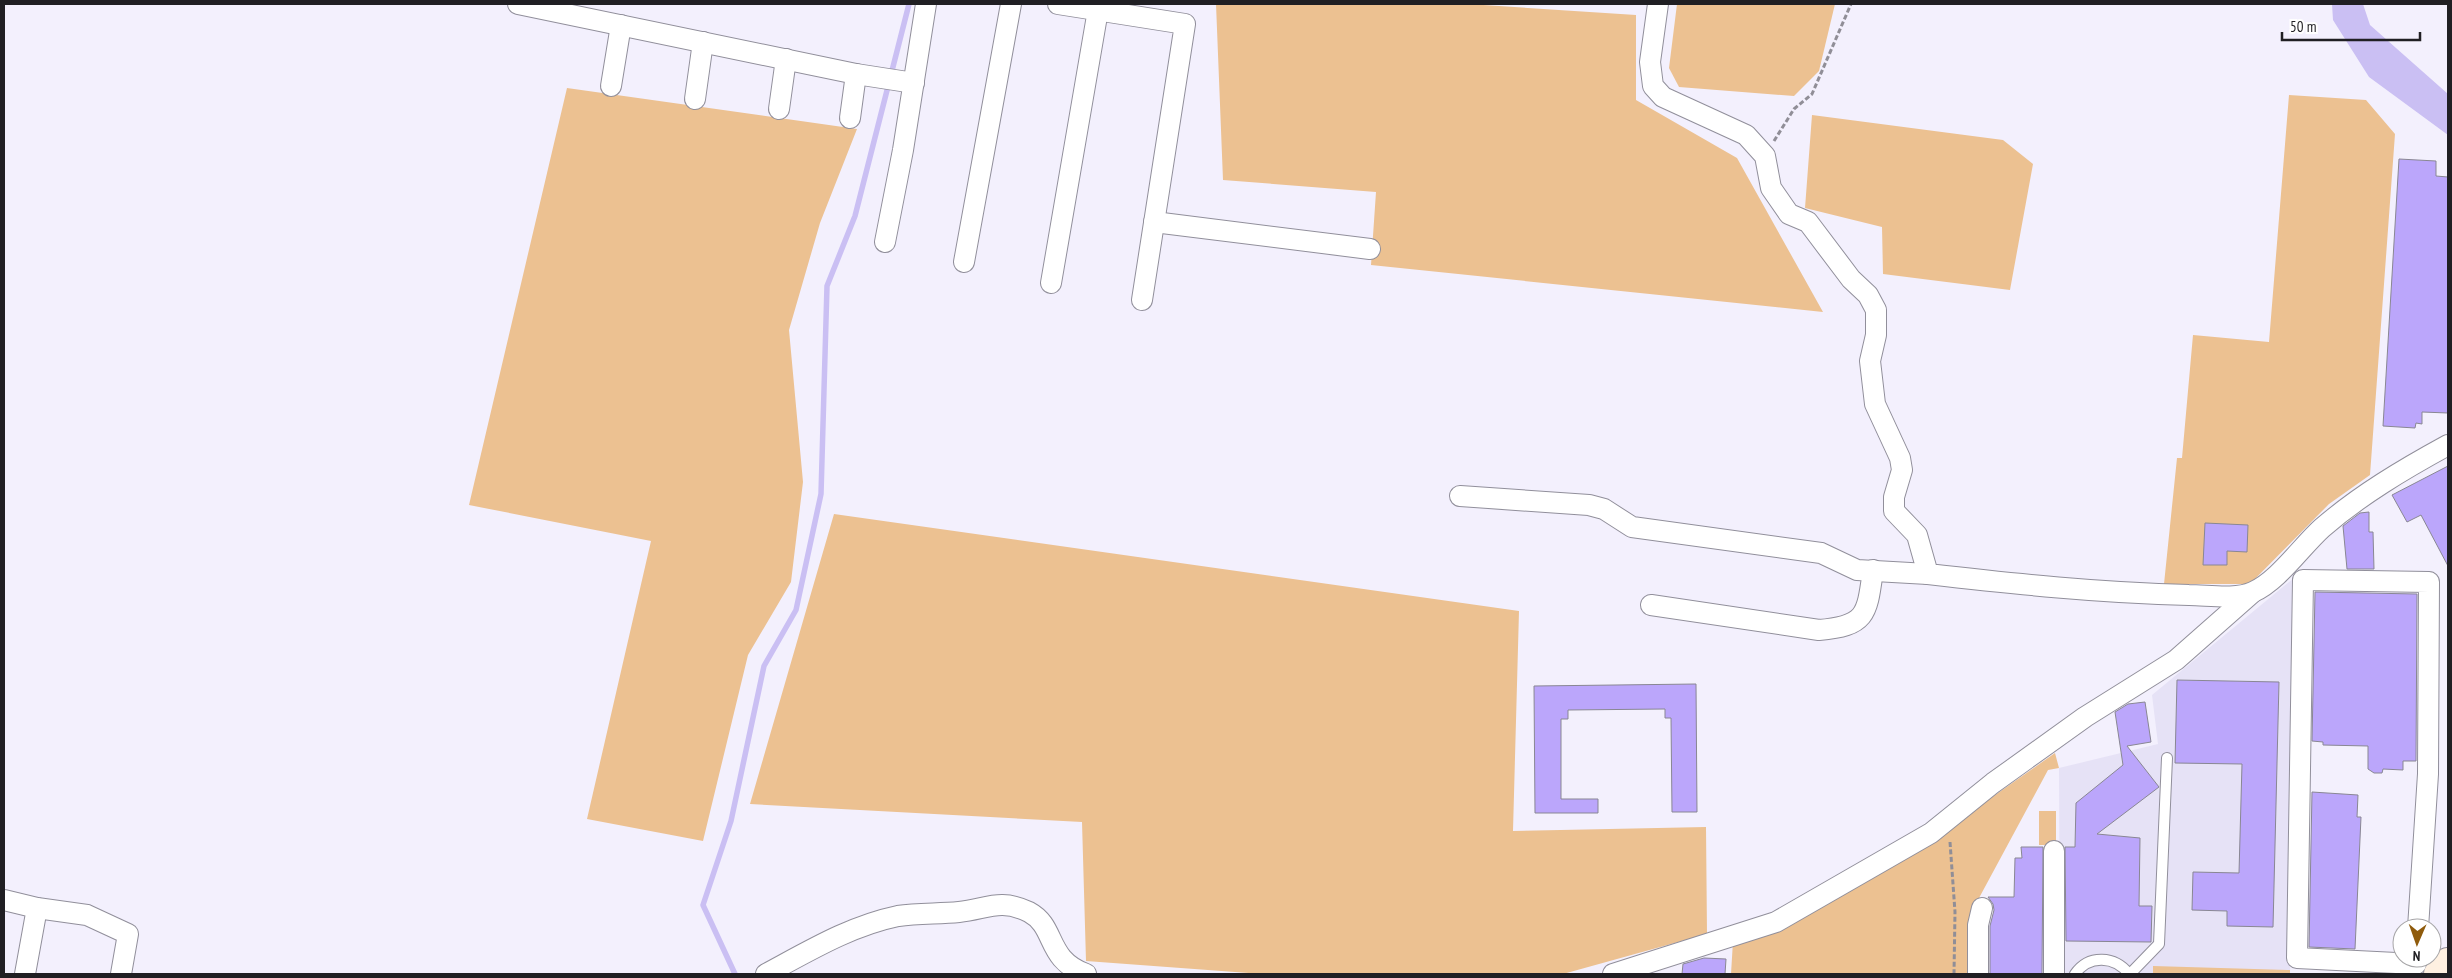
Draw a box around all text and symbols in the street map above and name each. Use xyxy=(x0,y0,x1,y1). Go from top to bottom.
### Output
scale bar xyxy=(2282,10,2420,42)
text: 50 m xyxy=(2290,17,2316,36)
north arrow xyxy=(2392,918,2442,968)
text: N xyxy=(2412,947,2421,965)

